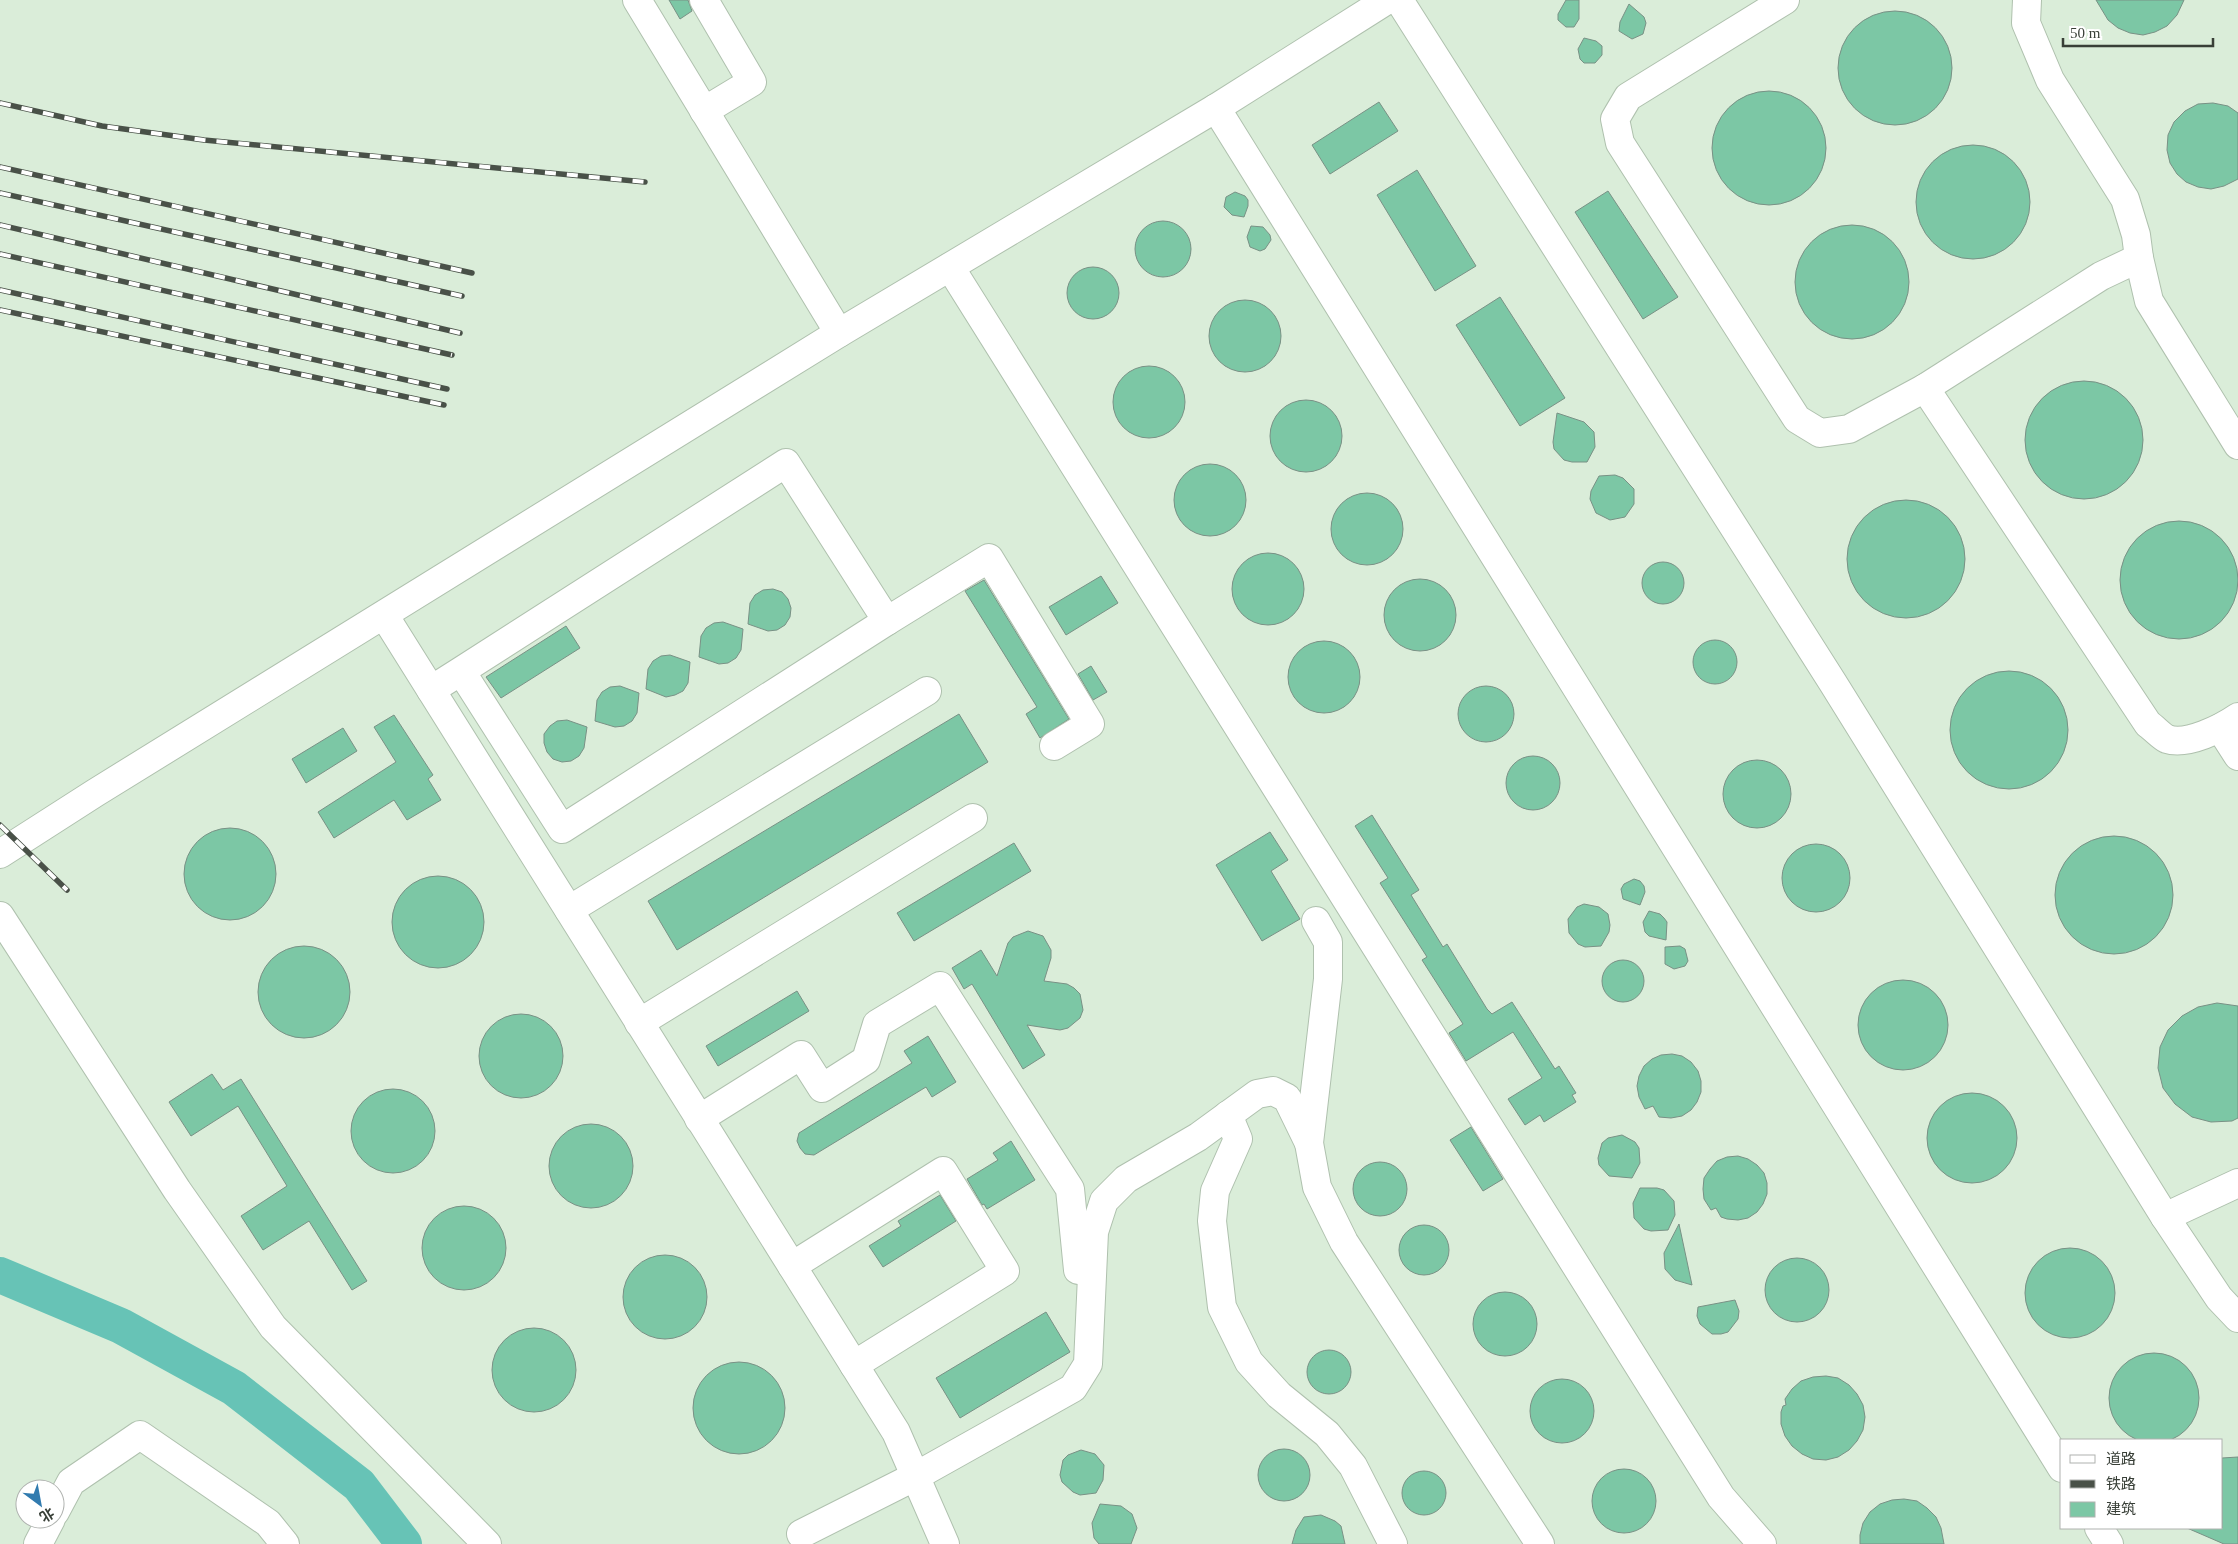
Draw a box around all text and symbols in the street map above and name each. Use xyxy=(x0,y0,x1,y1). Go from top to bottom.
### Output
scale bar xyxy=(2063,15,2213,47)
text: 50 m xyxy=(2070,25,2101,41)
legend xyxy=(2060,1439,2223,1529)
text: 道路 xyxy=(2106,1451,2136,1467)
text: 铁路 xyxy=(2106,1476,2136,1492)
north arrow xyxy=(15,1479,65,1529)
text: 建筑 xyxy=(2106,1501,2136,1517)
text: 北 xyxy=(37,1505,57,1525)

